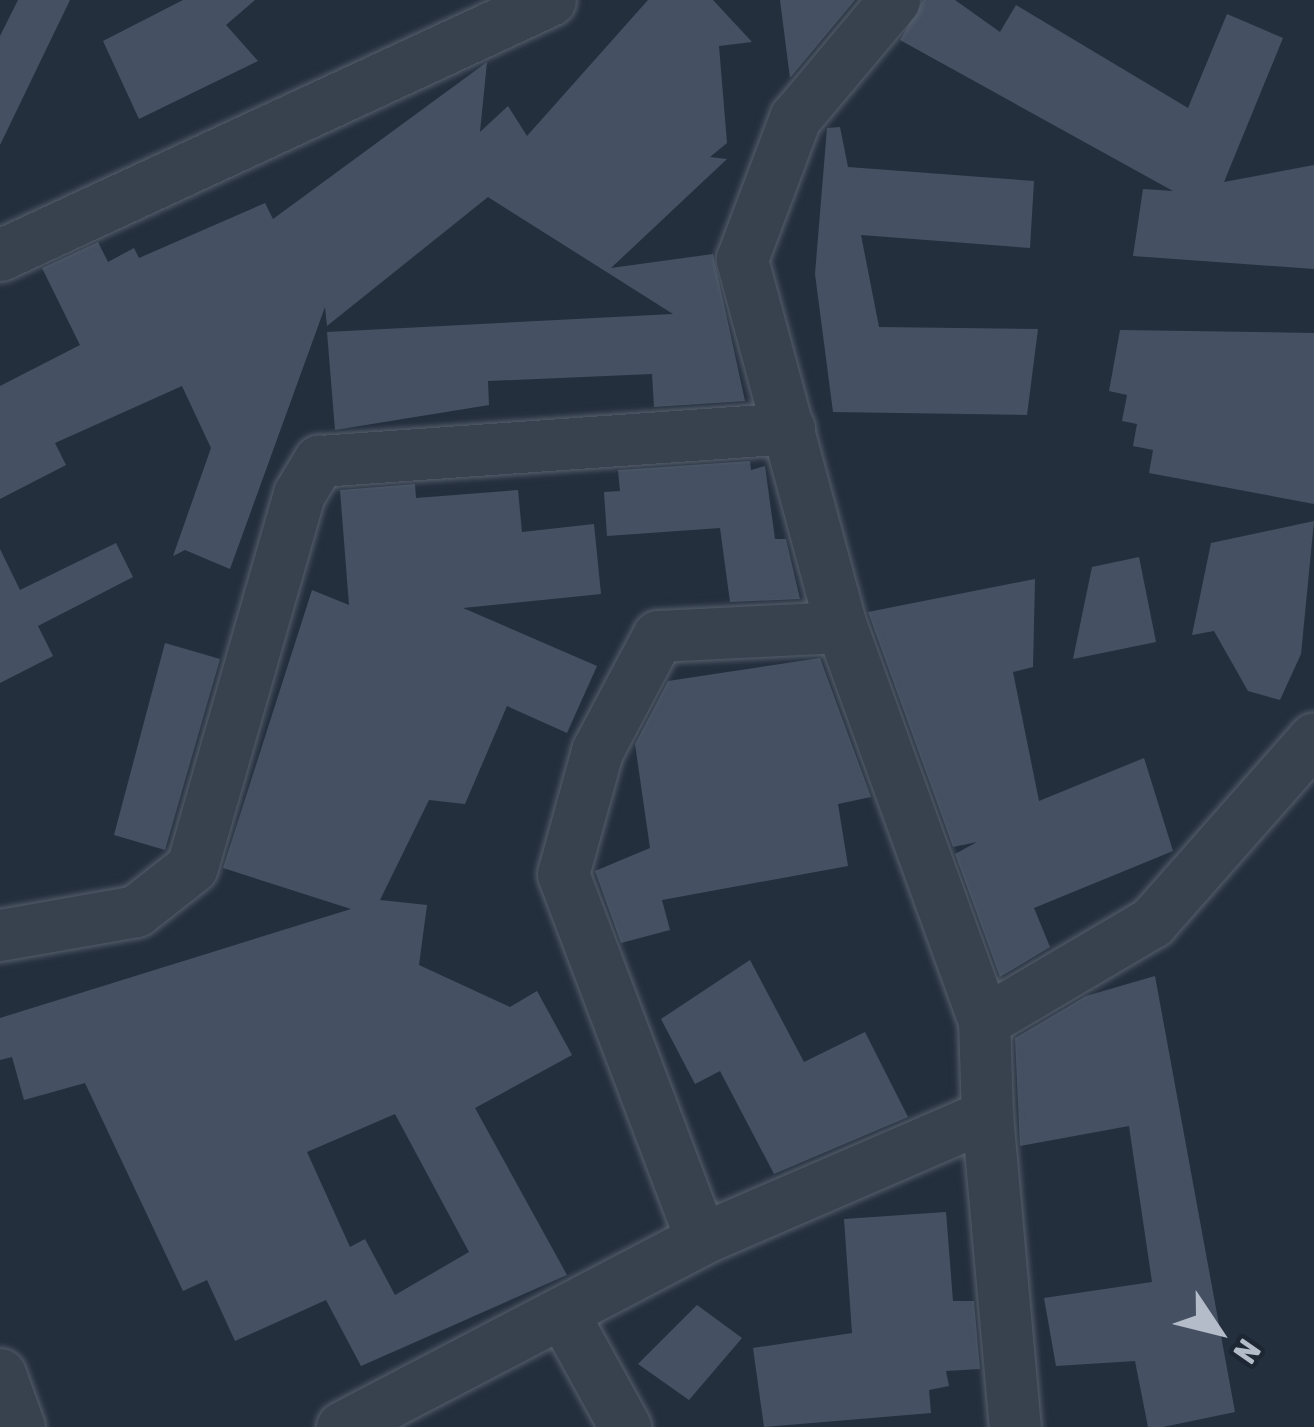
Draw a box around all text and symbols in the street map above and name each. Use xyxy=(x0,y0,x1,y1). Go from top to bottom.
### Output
north arrow xyxy=(1158,1271,1278,1391)
text: N xyxy=(1226,1333,1269,1371)

